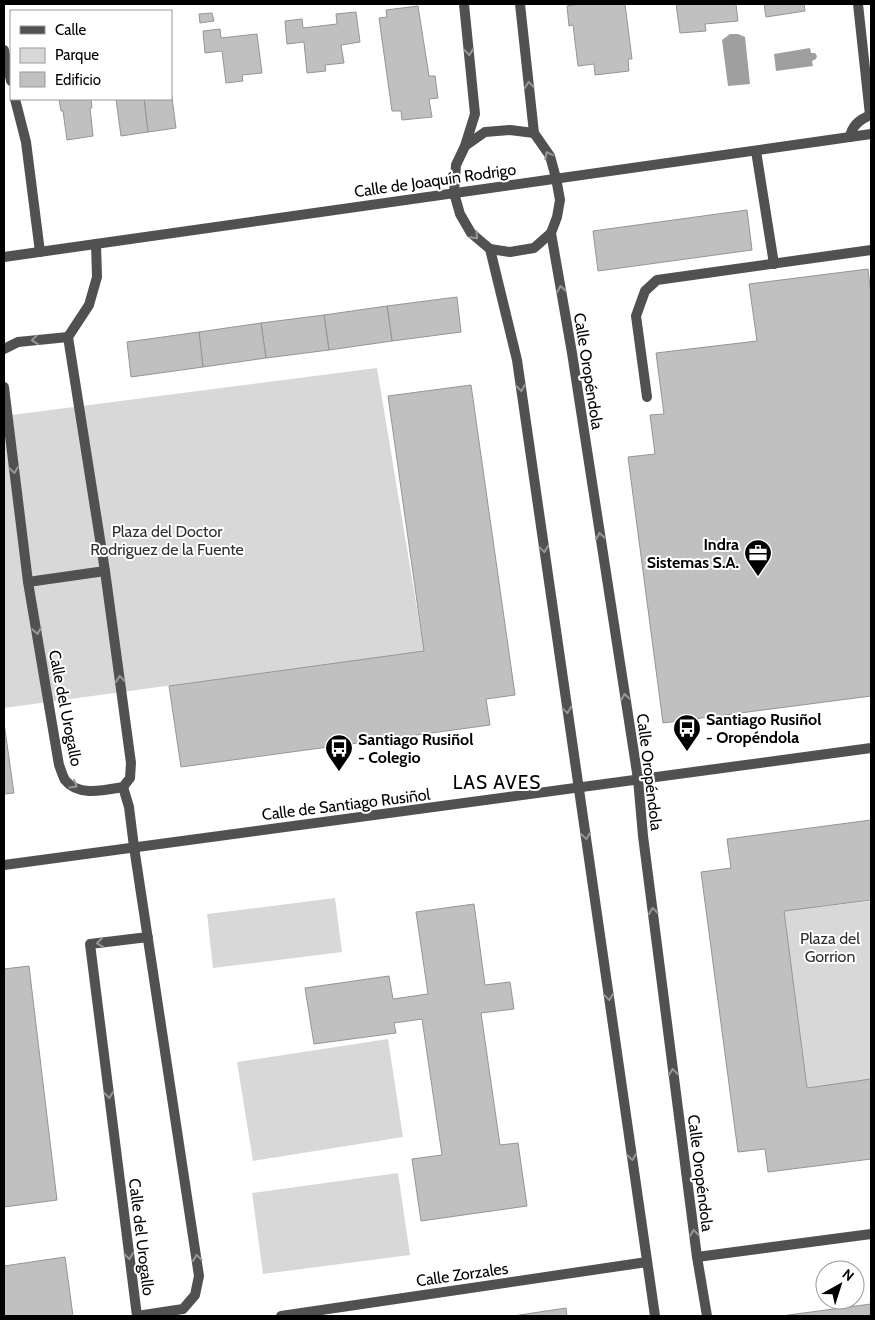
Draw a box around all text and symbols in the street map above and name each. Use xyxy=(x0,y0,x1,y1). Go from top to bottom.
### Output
legend xyxy=(10,10,172,100)
text: Calle xyxy=(55,21,86,39)
text: Parque xyxy=(55,46,99,64)
one-way arrow xyxy=(464,48,475,56)
text: Edificio xyxy=(55,71,101,89)
one-way arrow xyxy=(523,81,534,89)
one-way arrow xyxy=(544,151,554,160)
street label: Calle de Joaquín Rodrigo xyxy=(353,160,517,201)
one-way arrow xyxy=(470,230,479,239)
one-way arrow xyxy=(556,285,566,294)
street label: Calle Oropéndola xyxy=(570,311,607,431)
one-way arrow xyxy=(31,334,39,345)
one-way arrow xyxy=(515,384,525,393)
one-way arrow xyxy=(9,466,19,474)
park label: Plaza del Doctor Rodriguez de la Fuente xyxy=(90,522,244,559)
one-way arrow xyxy=(596,532,606,540)
place label: Indra Sistemas S.A. xyxy=(647,535,739,572)
office icon: Indra Sistemas S.A. xyxy=(743,538,773,577)
one-way arrow xyxy=(538,545,549,553)
one-way arrow xyxy=(31,626,41,635)
street label: Calle del Urogallo xyxy=(45,648,86,768)
one-way arrow xyxy=(115,675,125,683)
one-way arrow xyxy=(620,692,631,700)
one-way arrow xyxy=(561,706,572,714)
place label: Santiago Rusiñol - Oropéndola xyxy=(706,710,821,747)
street label: Calle Oropéndola xyxy=(633,712,666,832)
bus stop icon: Santiago Rusiñol - Oropéndola xyxy=(672,713,702,752)
place label: Santiago Rusiñol - Colegio xyxy=(358,730,473,767)
bus stop icon: Santiago Rusiñol - Colegio xyxy=(324,733,354,772)
district label: LAS AVES xyxy=(453,771,541,794)
one-way arrow xyxy=(68,779,77,789)
street label: Calle de Santiago Rusiñol xyxy=(261,785,432,824)
one-way arrow xyxy=(580,831,590,840)
one-way arrow xyxy=(648,907,659,915)
park label: Plaza del Gorrion xyxy=(800,929,860,966)
one-way arrow xyxy=(96,937,104,948)
one-way arrow xyxy=(603,993,614,1001)
one-way arrow xyxy=(668,1068,679,1076)
one-way arrow xyxy=(103,1092,114,1100)
street label: Calle Oropéndola xyxy=(684,1113,717,1233)
one-way arrow xyxy=(626,1154,637,1162)
street label: Calle del Urogallo xyxy=(125,1177,158,1297)
one-way arrow xyxy=(689,1229,700,1237)
one-way arrow xyxy=(123,1253,134,1261)
one-way arrow xyxy=(192,1254,202,1263)
street label: Calle Zorzales xyxy=(415,1259,510,1290)
north arrow xyxy=(815,1260,865,1310)
text: N xyxy=(839,1265,858,1285)

